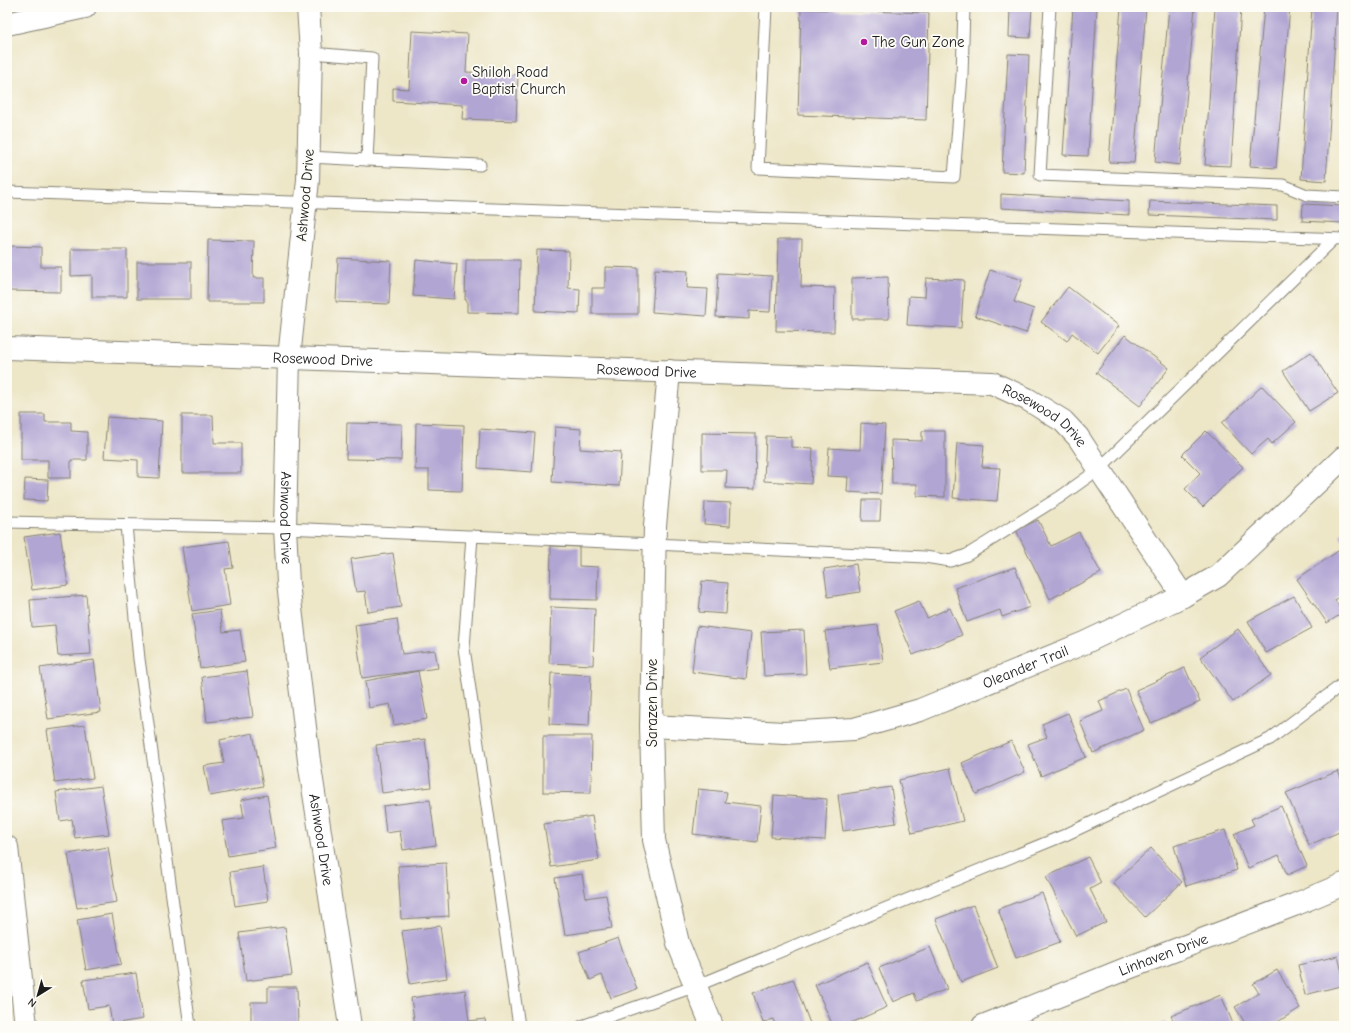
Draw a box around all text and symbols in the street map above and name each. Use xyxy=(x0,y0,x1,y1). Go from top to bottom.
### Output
place label: The Gun Zone xyxy=(872,33,965,51)
marker: The Gun Zone xyxy=(859,37,869,47)
place label: Shiloh Road Baptist Church xyxy=(472,63,566,98)
marker: Shiloh Road Baptist Church xyxy=(459,76,469,86)
street label: Ashwood Drive xyxy=(292,148,318,242)
street label: Rosewood Drive xyxy=(272,348,374,370)
street label: Rosewood Drive xyxy=(596,360,697,382)
street label: Rosewood Drive xyxy=(999,380,1091,451)
street label: Ashwood Drive xyxy=(276,471,296,565)
street label: Oleander Trail xyxy=(980,641,1071,692)
street label: Sarazen Drive xyxy=(643,658,661,747)
street label: Ashwood Drive xyxy=(305,792,337,887)
street label: Linhaven Drive xyxy=(1116,929,1211,980)
north arrow xyxy=(18,975,58,1015)
text: N xyxy=(26,995,39,1010)

